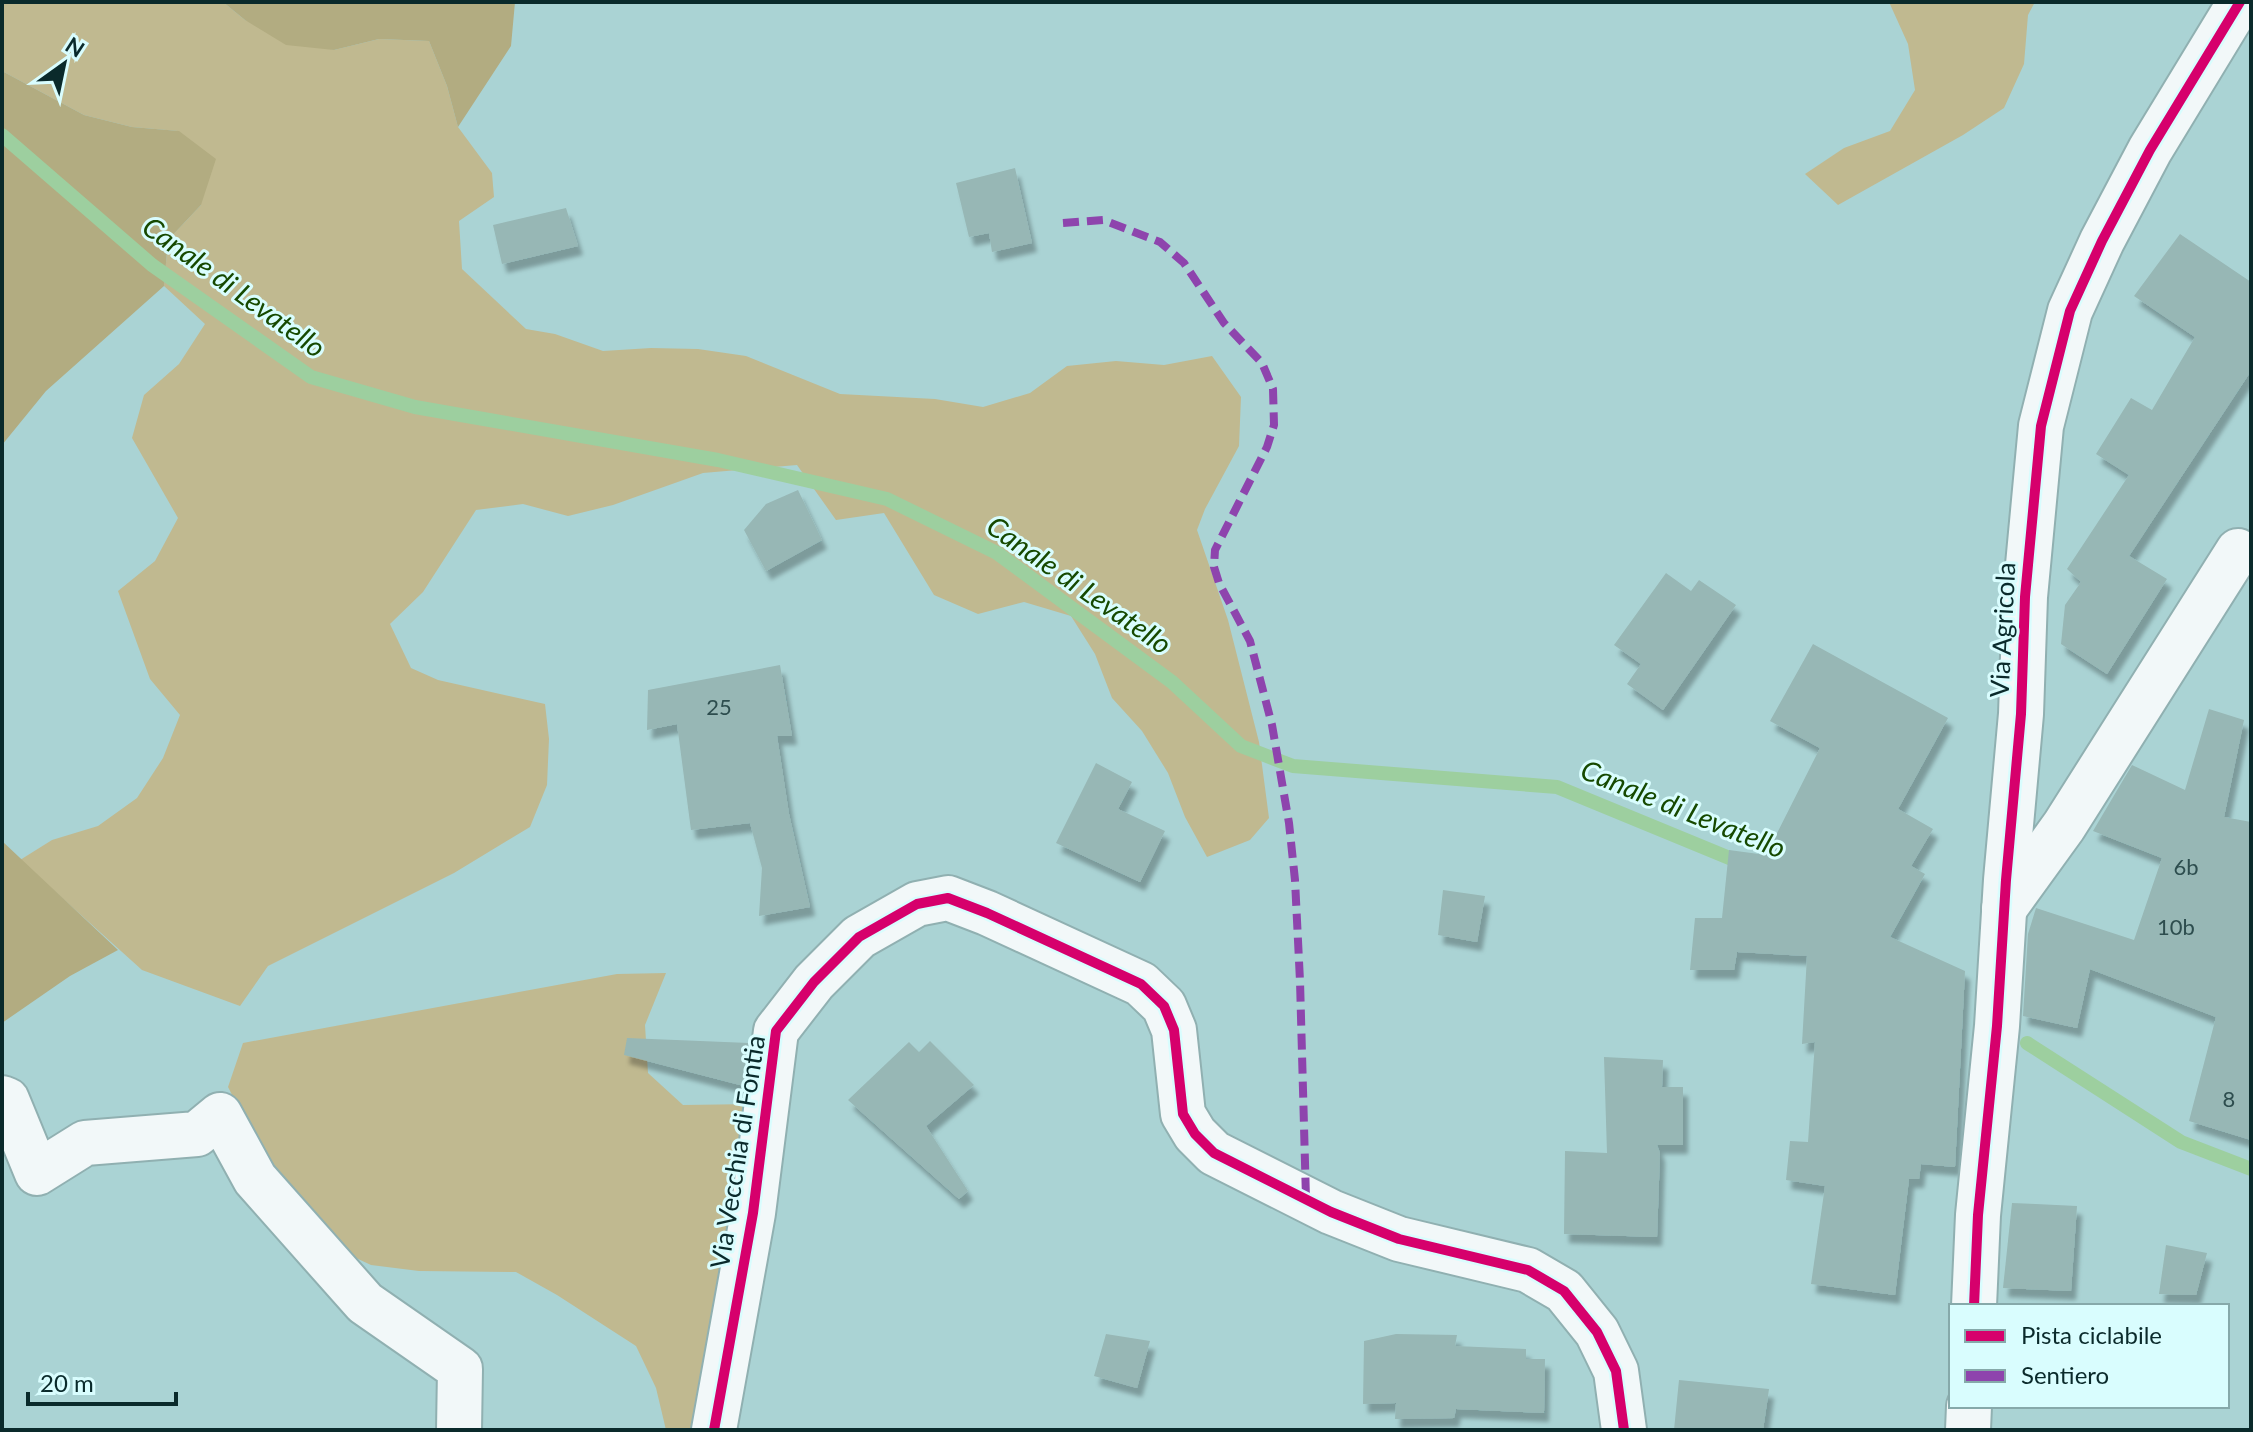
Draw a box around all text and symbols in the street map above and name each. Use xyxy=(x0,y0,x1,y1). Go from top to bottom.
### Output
north arrow xyxy=(24,24,104,104)
text: N xyxy=(61,31,90,63)
water label: Canale di Levatello xyxy=(137,208,333,364)
water label: Canale di Levatello xyxy=(981,508,1178,661)
street label: Via Agricola xyxy=(1982,562,2022,698)
house number: 25 xyxy=(706,693,732,720)
water label: Canale di Levatello xyxy=(1576,752,1791,865)
house number: 6b xyxy=(2173,853,2199,880)
house number: 10b xyxy=(2157,913,2195,940)
street label: Via Vecchia di Fontia xyxy=(703,1033,771,1271)
house number: 8 xyxy=(2223,1085,2235,1112)
legend xyxy=(1949,1304,2229,1408)
text: Pista ciclabile xyxy=(2021,1320,2162,1349)
scale bar xyxy=(28,1356,176,1406)
text: Sentiero xyxy=(2021,1360,2109,1389)
text: 20 m xyxy=(40,1368,94,1397)

